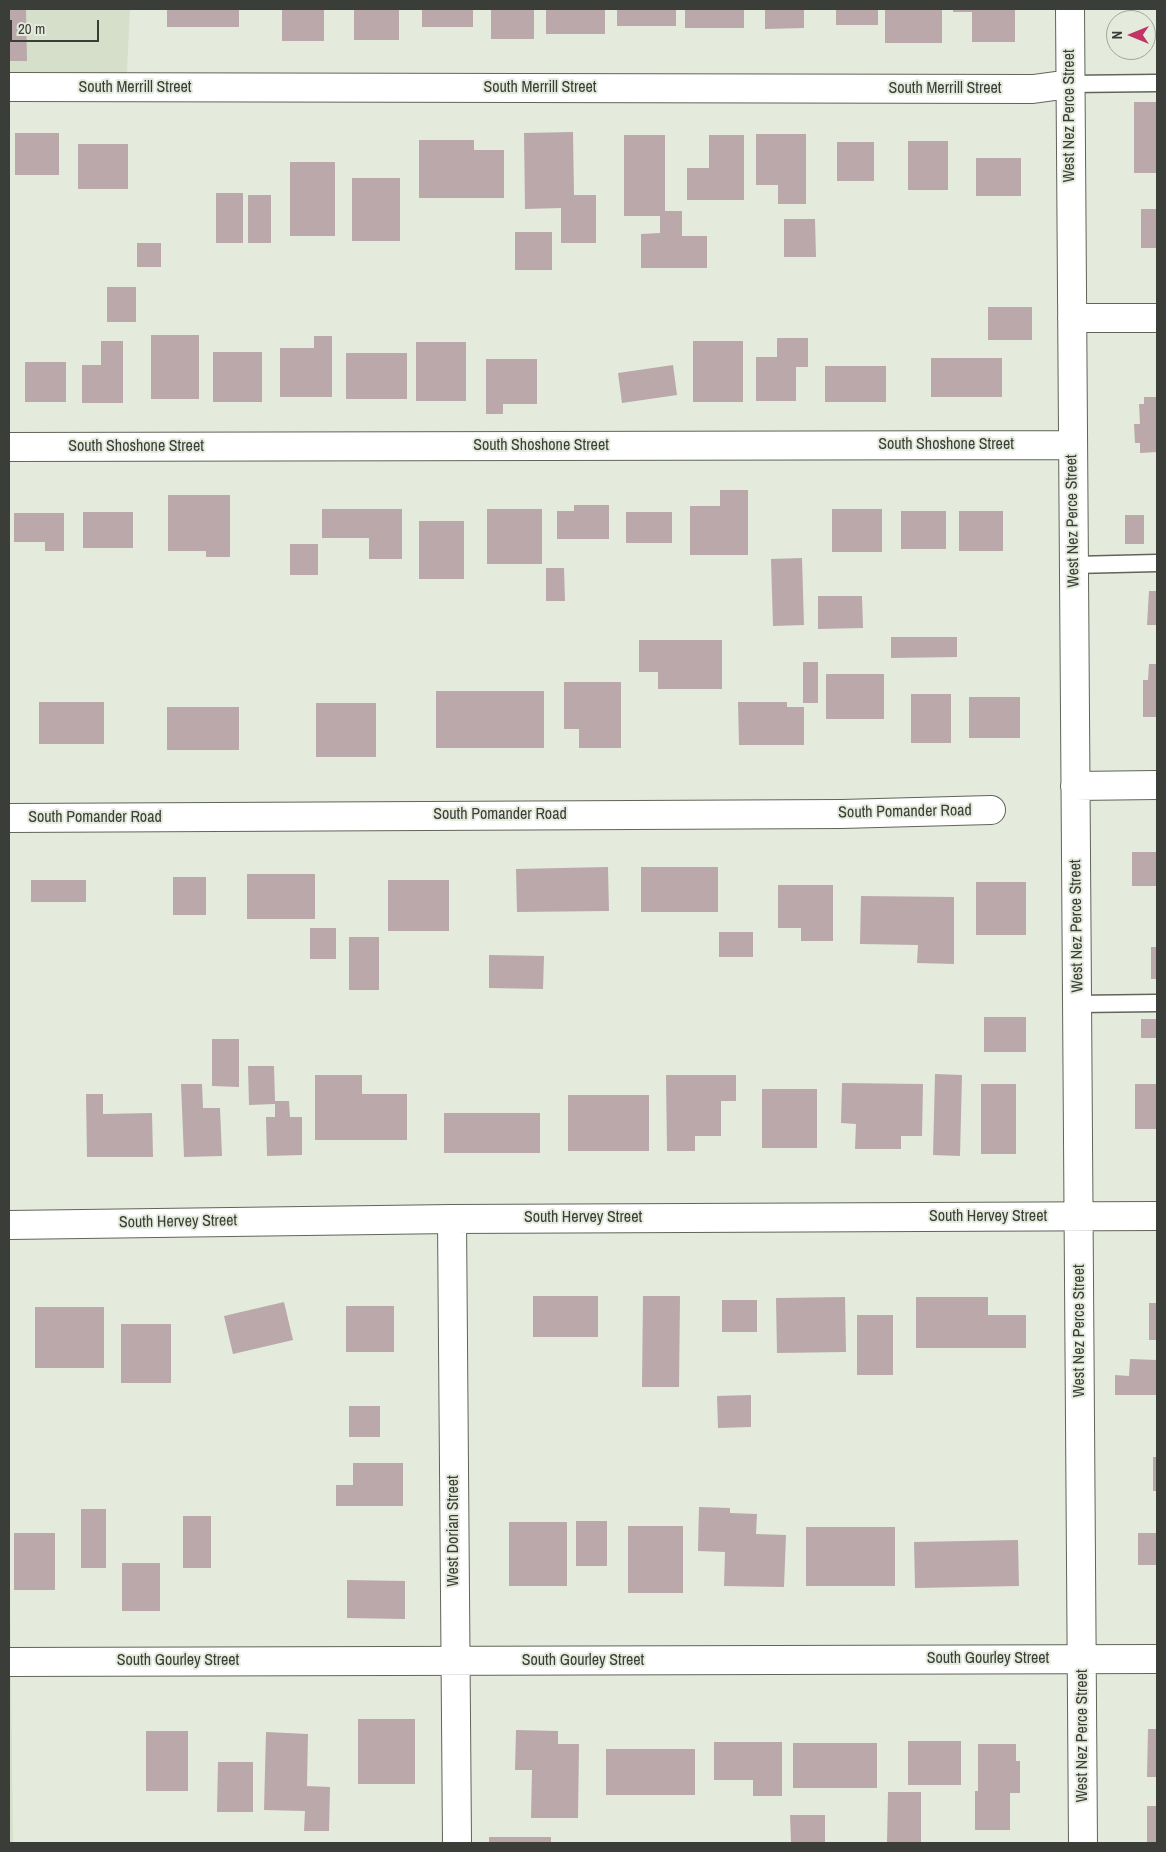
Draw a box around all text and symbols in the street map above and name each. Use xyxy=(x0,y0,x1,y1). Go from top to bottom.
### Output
scale bar xyxy=(12,10,101,42)
north arrow xyxy=(1106,10,1156,60)
text: 20 m xyxy=(18,18,45,39)
text: N xyxy=(1108,31,1126,39)
street label: West Nez Perce Street xyxy=(1060,49,1080,183)
street label: South Merrill Street xyxy=(78,78,192,98)
street label: South Merrill Street xyxy=(483,78,597,98)
street label: South Merrill Street xyxy=(888,79,1002,99)
street label: South Shoshone Street xyxy=(878,435,1014,455)
street label: South Shoshone Street xyxy=(473,436,609,456)
street label: South Shoshone Street xyxy=(68,437,204,457)
street label: West Nez Perce Street xyxy=(1062,454,1084,588)
street label: South Pomander Road xyxy=(838,801,972,823)
street label: South Pomander Road xyxy=(433,805,567,825)
street label: South Pomander Road xyxy=(28,808,162,828)
street label: West Nez Perce Street xyxy=(1066,859,1088,993)
street label: South Hervey Street xyxy=(929,1207,1047,1227)
street label: South Hervey Street xyxy=(524,1208,642,1228)
street label: South Hervey Street xyxy=(119,1211,237,1233)
street label: West Nez Perce Street xyxy=(1070,1264,1090,1398)
street label: West Dorian Street xyxy=(444,1475,464,1587)
street label: South Gourley Street xyxy=(927,1649,1049,1669)
street label: South Gourley Street xyxy=(117,1651,239,1671)
street label: South Gourley Street xyxy=(522,1651,644,1671)
street label: West Nez Perce Street xyxy=(1073,1669,1093,1803)

